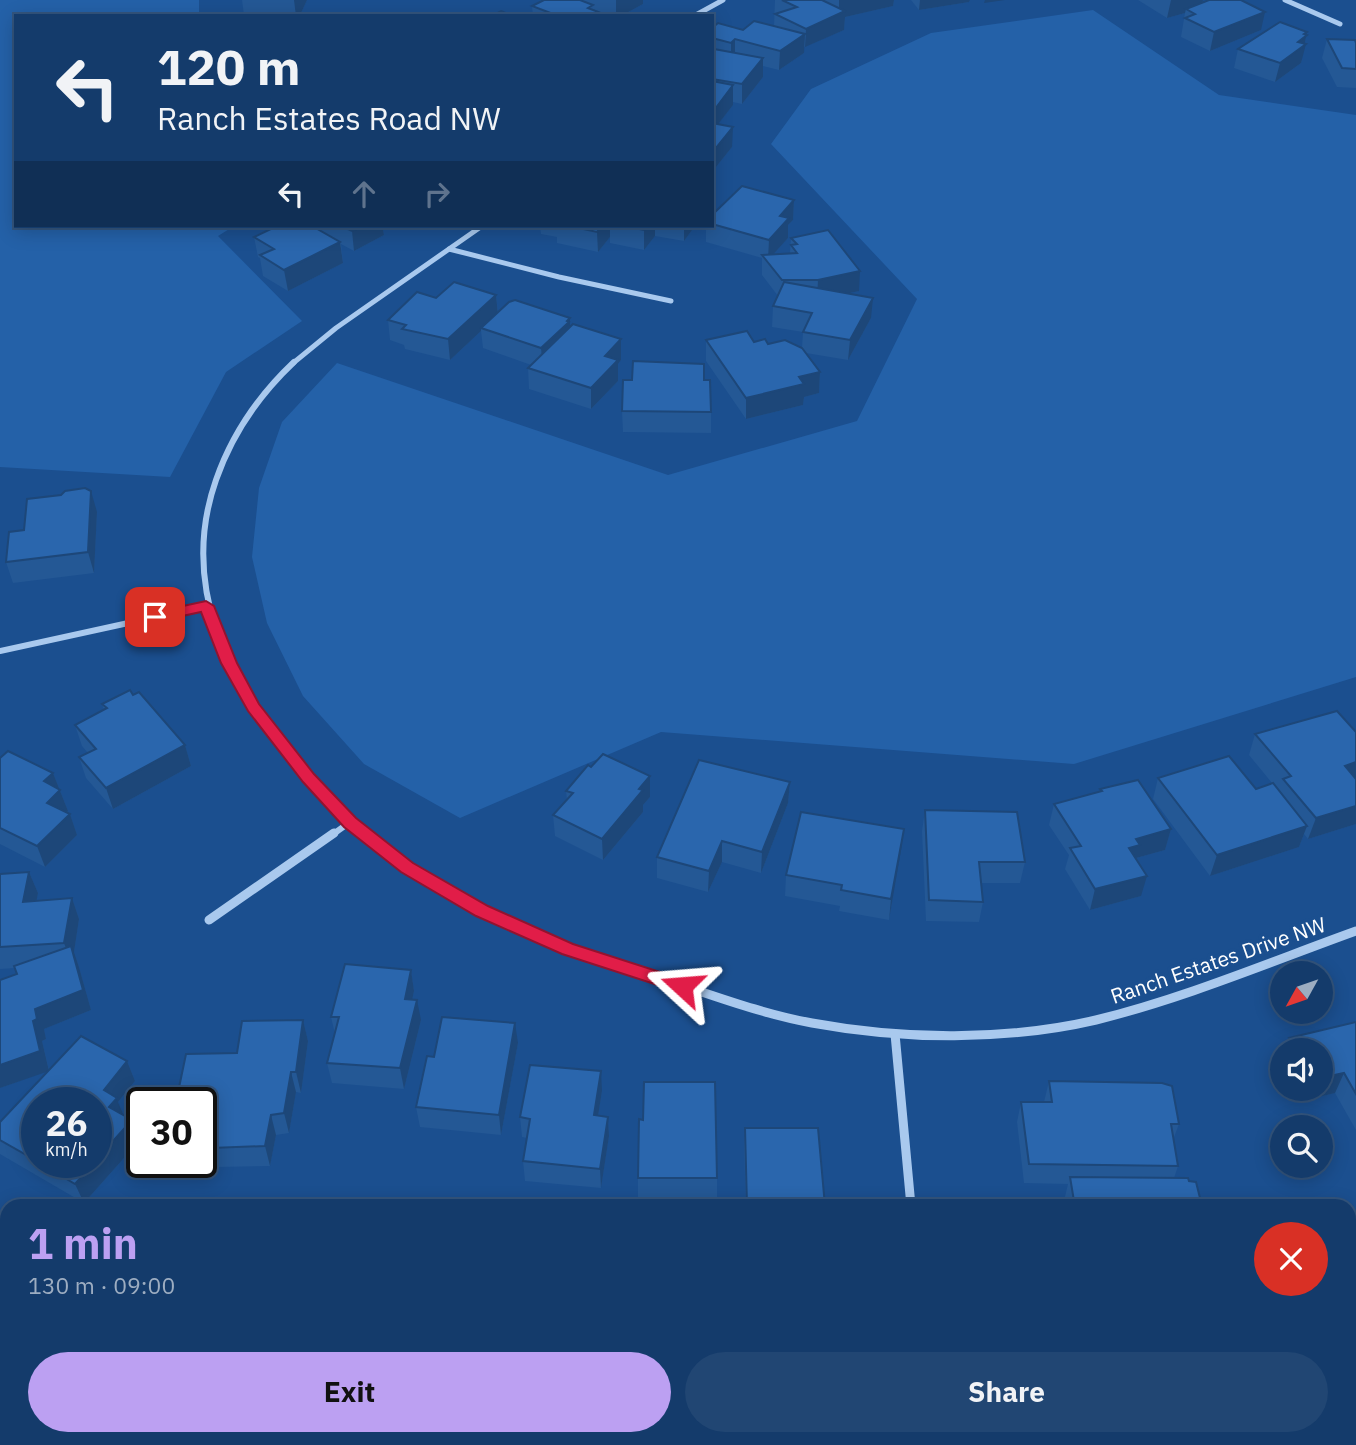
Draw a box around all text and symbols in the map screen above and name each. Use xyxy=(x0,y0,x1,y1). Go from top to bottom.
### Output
text: 120 m xyxy=(157,35,301,98)
icon: left xyxy=(42,42,133,133)
text: Ranch Estates Road NW xyxy=(157,97,501,139)
icon: left xyxy=(272,175,310,213)
icon: ahead xyxy=(345,175,383,213)
icon: right xyxy=(418,175,456,213)
pin xyxy=(125,587,185,647)
icon: arrive xyxy=(136,598,174,636)
street label: Ranch Estates Drive NW xyxy=(1107,910,1330,1010)
position arrow xyxy=(645,949,719,1023)
north arrow xyxy=(1270,961,1334,1024)
map controls xyxy=(1270,961,1333,1178)
button: sound xyxy=(1270,1038,1333,1101)
speed limit sign: 30 xyxy=(126,1087,217,1178)
text: 26 xyxy=(45,1100,88,1146)
button: search xyxy=(1270,1115,1333,1178)
text: km/h xyxy=(45,1138,88,1161)
text: 1 min xyxy=(28,1216,138,1271)
button: close xyxy=(1254,1222,1328,1296)
text: 130 m · 09:00 xyxy=(28,1270,175,1300)
button: Exit xyxy=(28,1352,671,1432)
button: Share xyxy=(685,1352,1328,1432)

